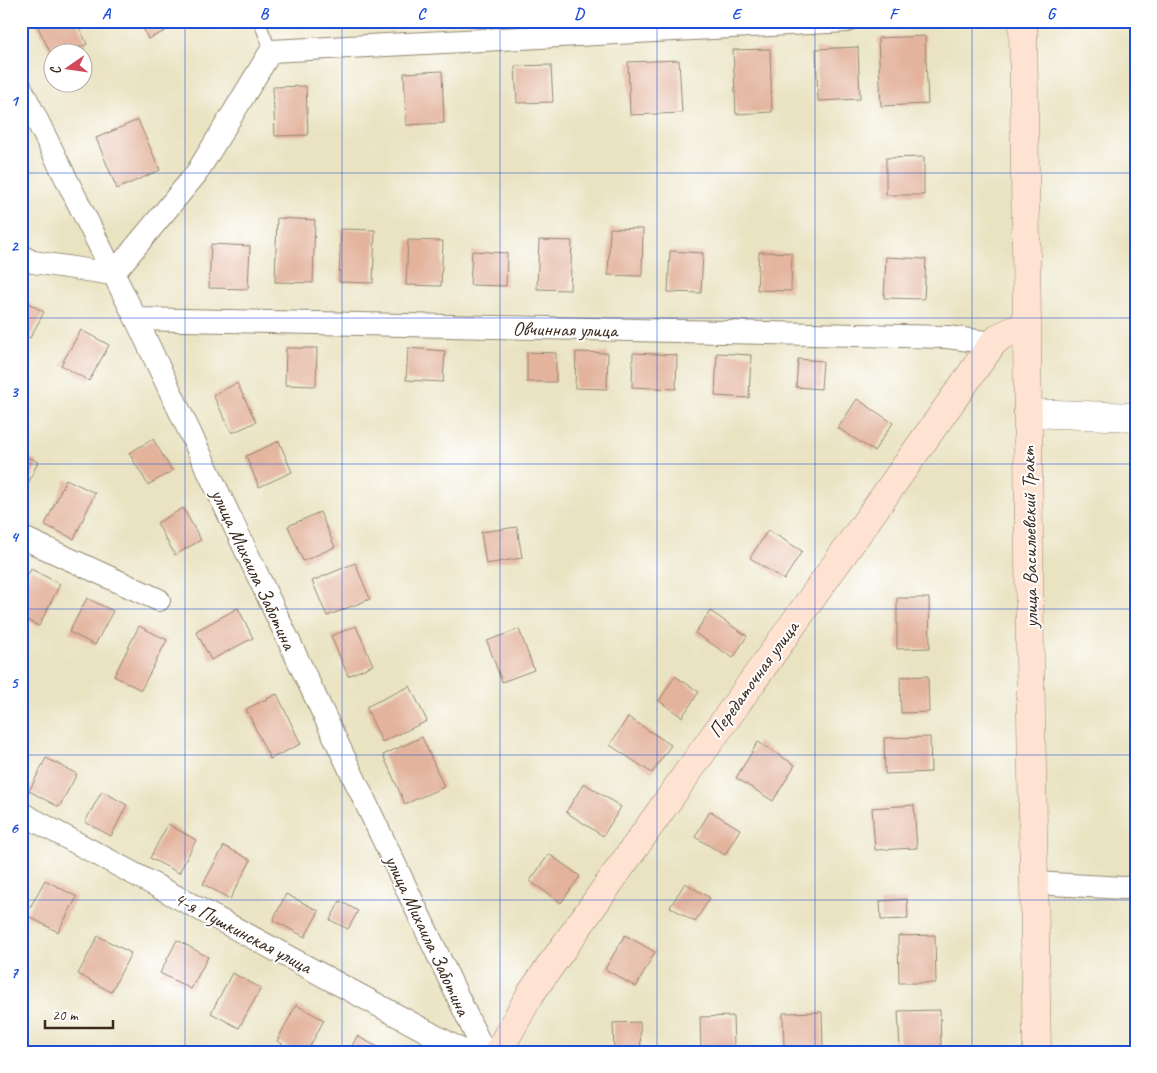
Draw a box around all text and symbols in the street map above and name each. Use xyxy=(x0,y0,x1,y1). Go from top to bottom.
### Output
text: A xyxy=(102,4,112,24)
text: B xyxy=(260,4,270,24)
text: C xyxy=(417,4,427,24)
text: D xyxy=(574,4,585,24)
text: E xyxy=(732,4,743,24)
text: F xyxy=(889,4,900,24)
text: G xyxy=(1047,4,1057,24)
north arrow xyxy=(42,42,92,92)
text: С xyxy=(46,63,65,76)
text: 1 xyxy=(10,91,19,111)
text: 2 xyxy=(10,236,19,256)
street label: Овчинная улица xyxy=(512,316,619,343)
text: 3 xyxy=(10,382,19,402)
street label: улица Васильевский Тракт xyxy=(1015,445,1044,629)
street label: улица Михаила Заботина xyxy=(205,484,303,655)
text: 4 xyxy=(10,527,19,547)
street label: Передаточная улица xyxy=(703,615,805,743)
text: 5 xyxy=(11,673,20,693)
text: 6 xyxy=(10,818,19,838)
street label: улица Михаила Заботина xyxy=(379,850,477,1021)
street label: 4-я Пушкинская улица xyxy=(170,886,318,980)
text: 7 xyxy=(10,963,19,983)
scale bar xyxy=(45,998,112,1030)
text: 20 m xyxy=(52,1006,79,1025)

